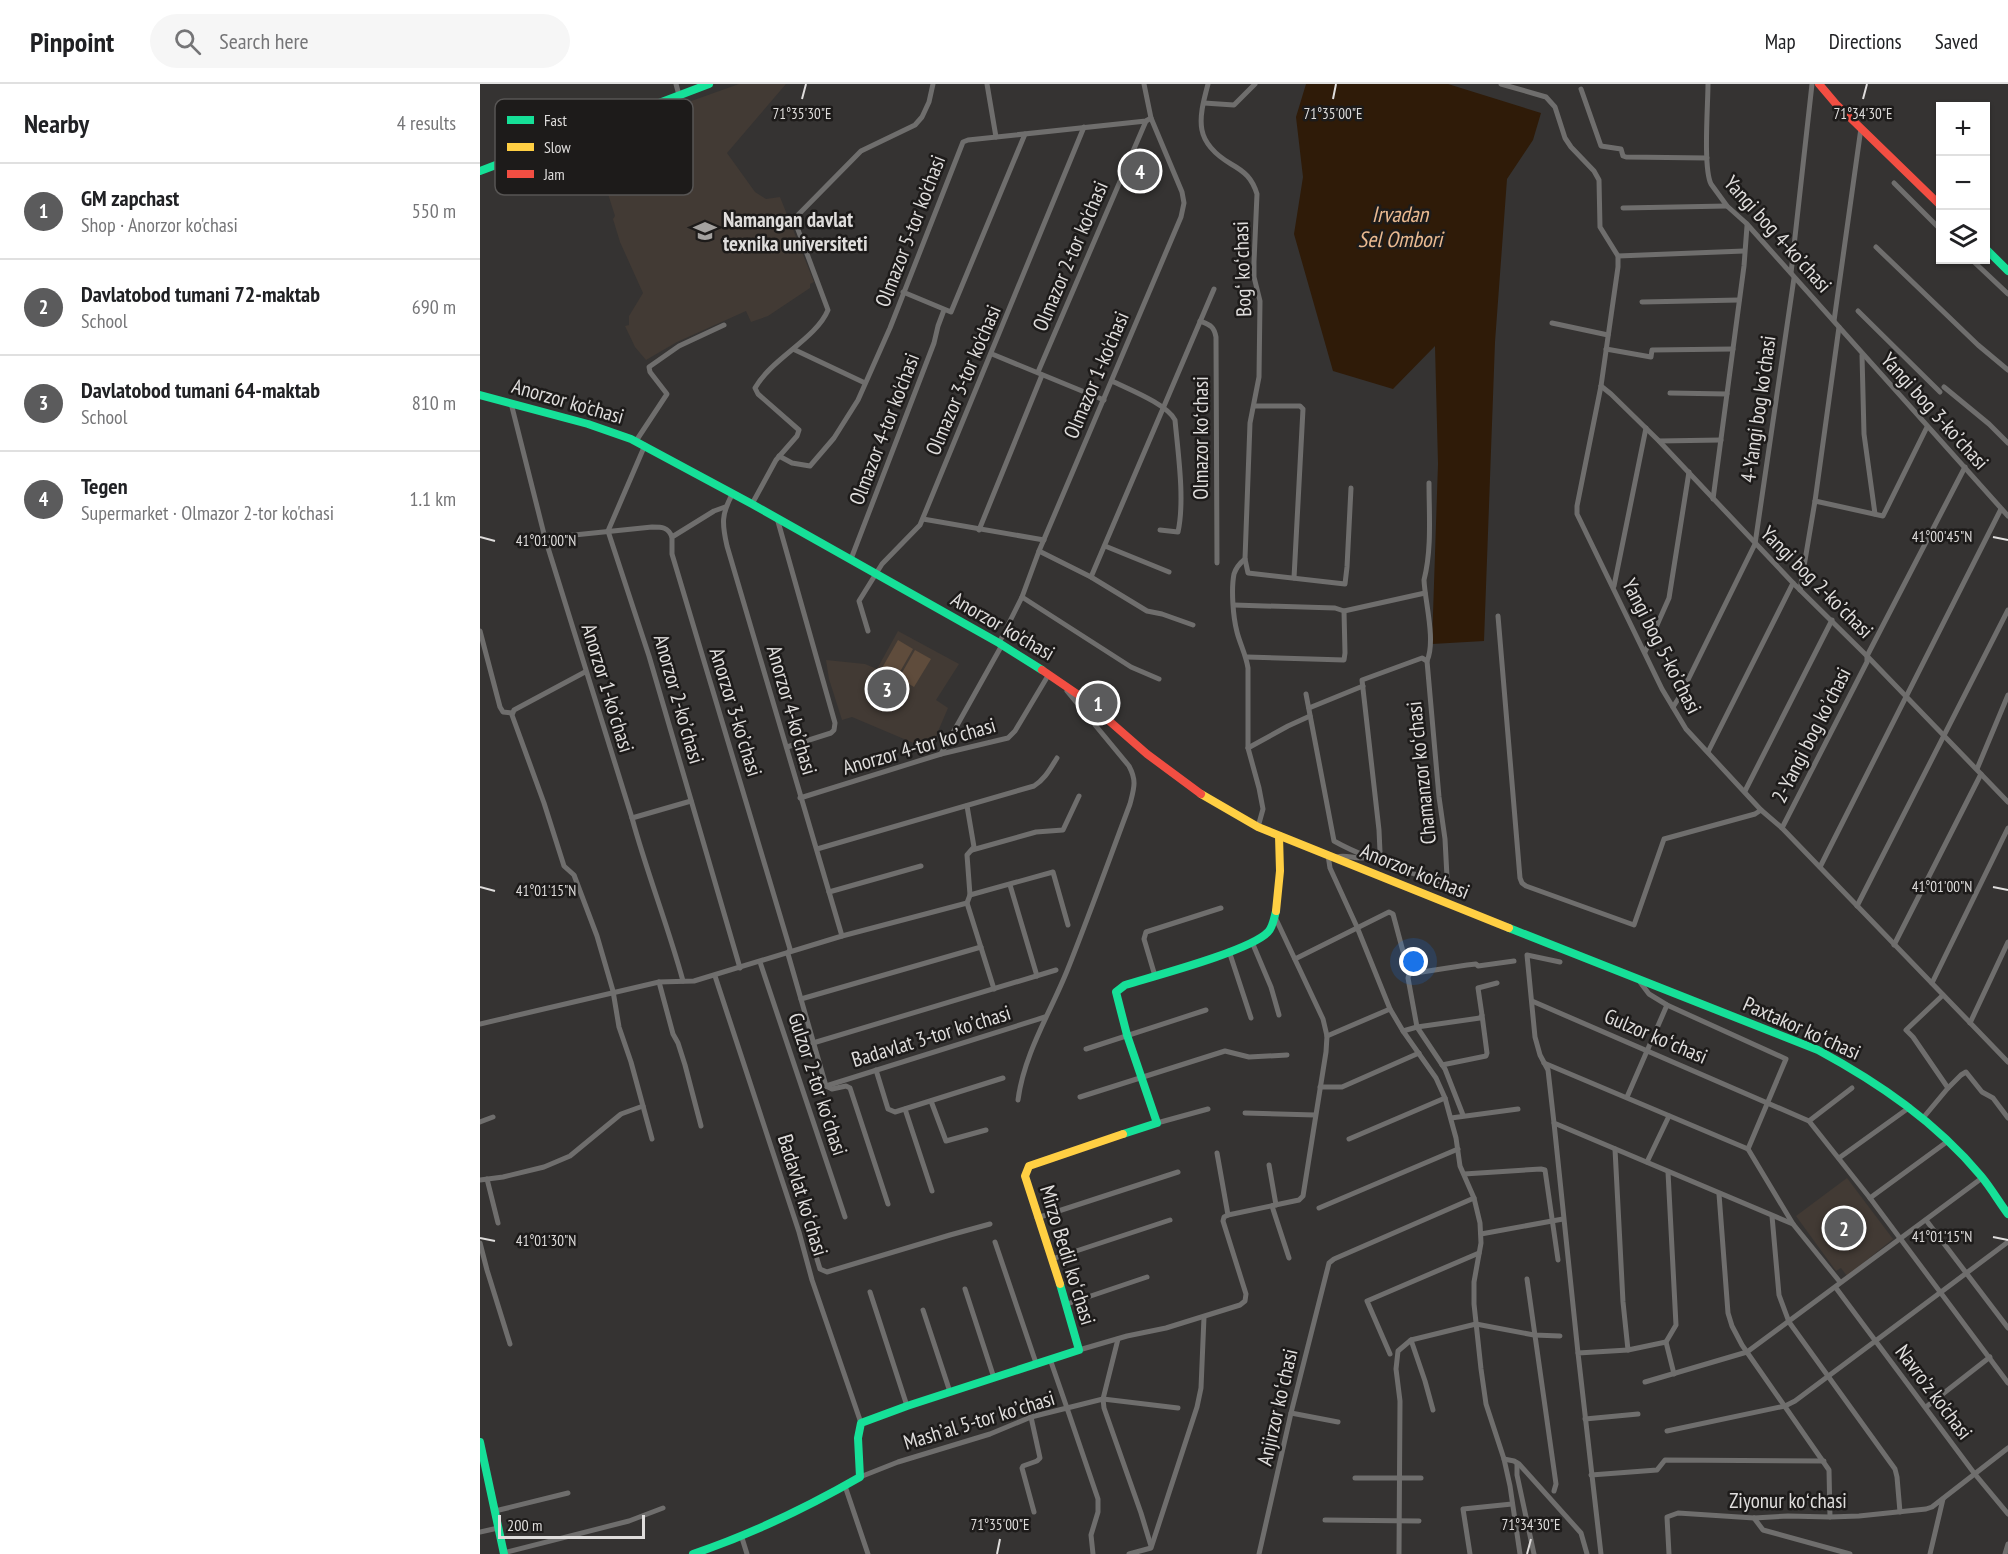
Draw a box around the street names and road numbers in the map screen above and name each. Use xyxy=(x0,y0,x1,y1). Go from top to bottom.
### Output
street label: Olmazor 5-tor ko'chasi xyxy=(869,151,951,311)
street label: Yangi bog 4-koʼchasi xyxy=(1718,170,1838,298)
street label: Olmazor 2-tor ko'chasi xyxy=(1026,177,1114,335)
street label: Bogʻ koʻchasi xyxy=(1227,221,1257,317)
street label: Olmazor 3-tor ko'chasi xyxy=(919,301,1007,459)
street label: Olmazor 1-ko'chasi xyxy=(1057,307,1135,443)
street label: 4-Yangi bog koʼchasi xyxy=(1734,334,1782,484)
street label: Yangi bog 3-koʼchasi xyxy=(1875,347,1995,475)
street label: Olmazor 4-tor ko'chasi xyxy=(843,349,925,509)
street label: Anorzor ko'chasi xyxy=(509,372,627,430)
street label: Olmazor koʻchasi xyxy=(1187,376,1214,500)
street label: Yangi bog 2-koʼchasi xyxy=(1755,520,1879,644)
street label: Yangi bog 5-koʼchasi xyxy=(1616,574,1708,718)
street label: Anorzor ko'chasi xyxy=(946,585,1060,667)
street label: Аnorzor 1-koʼchasi xyxy=(576,620,640,756)
street label: Аnorzor 2-koʼchasi xyxy=(648,631,710,767)
street label: Аnorzor 4-koʼchasi xyxy=(761,642,823,778)
street label: Аnorzor 3-koʼchasi xyxy=(704,644,768,780)
street label: 2-Yangi bog koʼchasi xyxy=(1765,663,1857,807)
street label: Chamanzor koʻchasi xyxy=(1400,700,1442,846)
street label: Anorzor 4-tor koʼchasi xyxy=(839,711,999,781)
street label: Anorzor ko'chasi xyxy=(1356,837,1474,905)
street label: Paxtakor koʻchasi xyxy=(1739,990,1865,1066)
street label: Badavlat 3-tor koʼchasi xyxy=(848,999,1014,1073)
street label: Gulzor koʻchasi xyxy=(1600,1002,1712,1070)
street label: Gulzor 2-tor koʼchasi xyxy=(782,1009,854,1159)
street label: Badavlat koʻchasi xyxy=(772,1131,834,1259)
street label: Mirzo Bedil koʻchasi xyxy=(1034,1182,1102,1328)
street label: Navro'z ko'chasi xyxy=(1890,1339,1978,1445)
street label: Anjirzor koʻchasi xyxy=(1250,1346,1304,1468)
street label: Mashʼal 5-tor koʼchasi xyxy=(900,1384,1058,1456)
street label: Ziyonur koʻchasi xyxy=(1729,1487,1847,1514)

